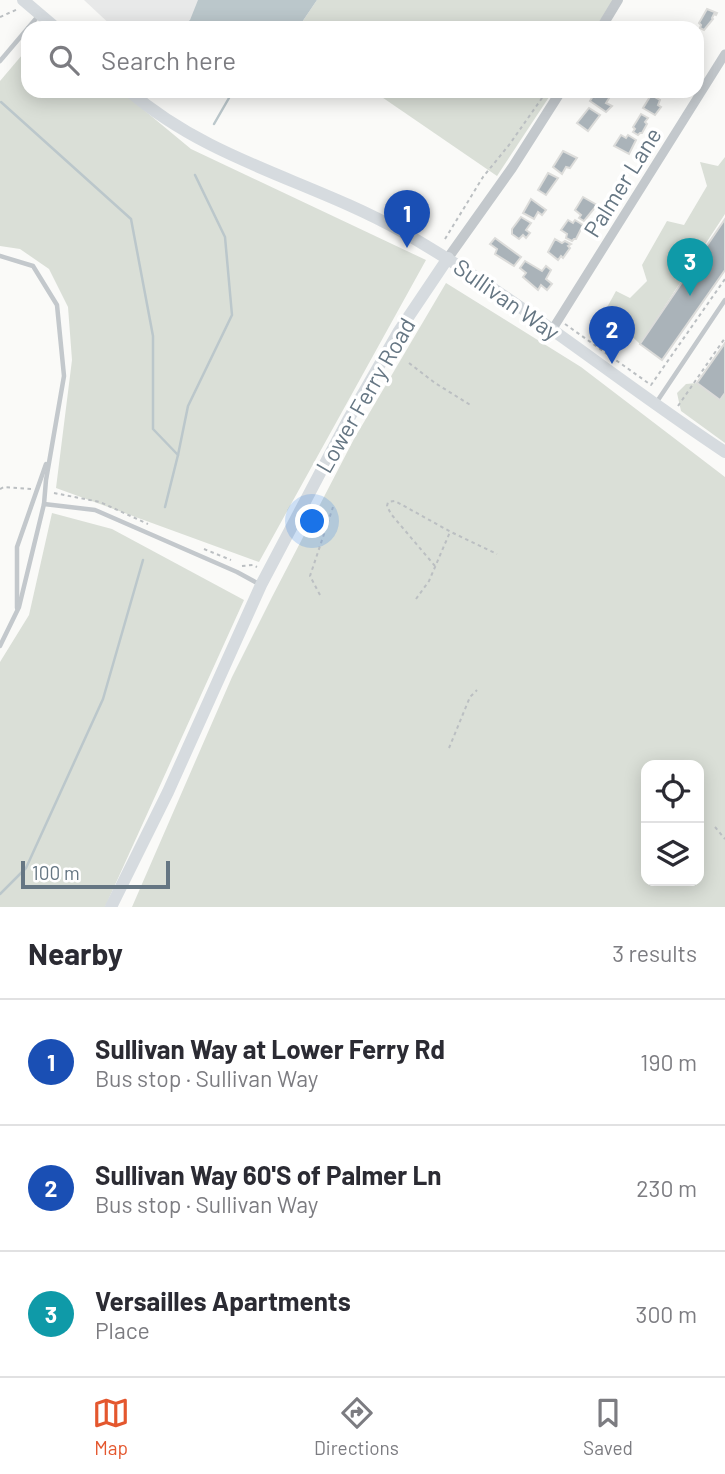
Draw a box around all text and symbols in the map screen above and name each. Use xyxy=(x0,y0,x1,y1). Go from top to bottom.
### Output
search box xyxy=(21,21,704,98)
icon: search xyxy=(45,41,83,79)
text: Search here xyxy=(101,44,236,75)
street label: Palmer Lane xyxy=(577,122,667,242)
pin: 1 xyxy=(384,190,430,248)
pin: 3 xyxy=(667,238,713,296)
street label: Sullivan Way xyxy=(449,252,566,346)
pin: 2 xyxy=(589,306,635,364)
street label: Lower Ferry Road xyxy=(309,312,421,478)
your location xyxy=(295,504,329,538)
map controls xyxy=(641,760,704,886)
button: locate xyxy=(641,760,704,823)
button: layers xyxy=(641,823,704,886)
scale bar xyxy=(21,858,170,890)
text: 100 m xyxy=(32,861,80,884)
text: Nearby xyxy=(28,935,123,971)
text: 3 results xyxy=(612,939,697,967)
text: Sullivan Way at Lower Ferry Rd xyxy=(95,1033,445,1064)
text: 1 xyxy=(47,1048,55,1076)
text: 190 m xyxy=(640,1048,697,1076)
text: Bus stop · Sullivan Way xyxy=(95,1064,318,1092)
text: Sullivan Way 60'S of Palmer Ln xyxy=(95,1159,442,1190)
text: 2 xyxy=(45,1174,57,1202)
text: 230 m xyxy=(636,1174,697,1202)
text: Bus stop · Sullivan Way xyxy=(95,1190,318,1218)
text: Versailles Apartments xyxy=(95,1285,351,1316)
text: 3 xyxy=(45,1300,57,1328)
text: 300 m xyxy=(636,1300,697,1328)
text: Place xyxy=(95,1316,150,1344)
tab: Map xyxy=(92,1394,130,1459)
tab: Directions xyxy=(314,1394,399,1459)
tab: Saved xyxy=(583,1394,633,1459)

